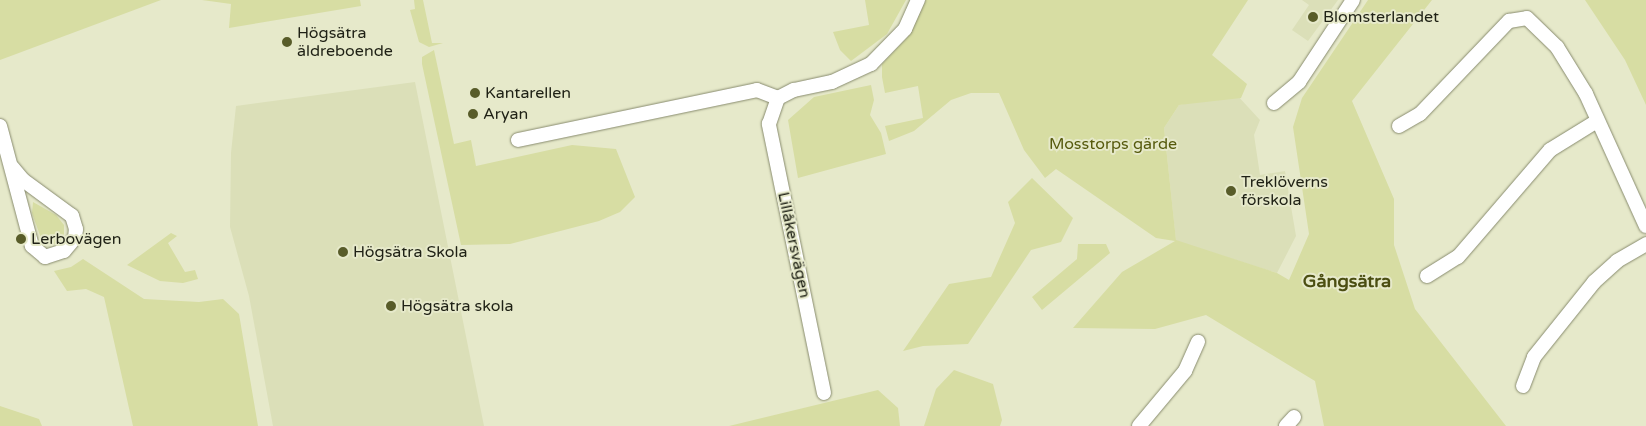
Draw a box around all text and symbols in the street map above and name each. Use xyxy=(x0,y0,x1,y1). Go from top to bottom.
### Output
place label: Blomsterlandet xyxy=(1323,7,1439,27)
marker: Blomsterlandet xyxy=(1307,11,1319,23)
place label: Högsätra äldreboende xyxy=(297,23,393,61)
marker: Högsätra äldreboende xyxy=(281,36,293,48)
place label: Kantarellen xyxy=(485,83,571,103)
marker: Kantarellen xyxy=(469,87,481,99)
place label: Aryan xyxy=(483,104,528,124)
marker: Aryan xyxy=(467,108,479,120)
park label: Mosstorps gärde xyxy=(1049,134,1177,154)
place label: Treklöverns förskola xyxy=(1241,172,1328,210)
marker: Treklöverns förskola xyxy=(1225,185,1237,197)
street label: Lillåkersvägen xyxy=(773,190,815,300)
place label: Lerbovägen xyxy=(31,229,121,249)
marker: Lerbovägen xyxy=(15,233,27,245)
place label: Högsätra Skola xyxy=(353,242,468,262)
marker: Högsätra Skola xyxy=(337,246,349,258)
district label: Gångsätra xyxy=(1303,270,1391,292)
place label: Högsätra skola xyxy=(401,296,514,316)
marker: Högsätra skola xyxy=(385,300,397,312)

